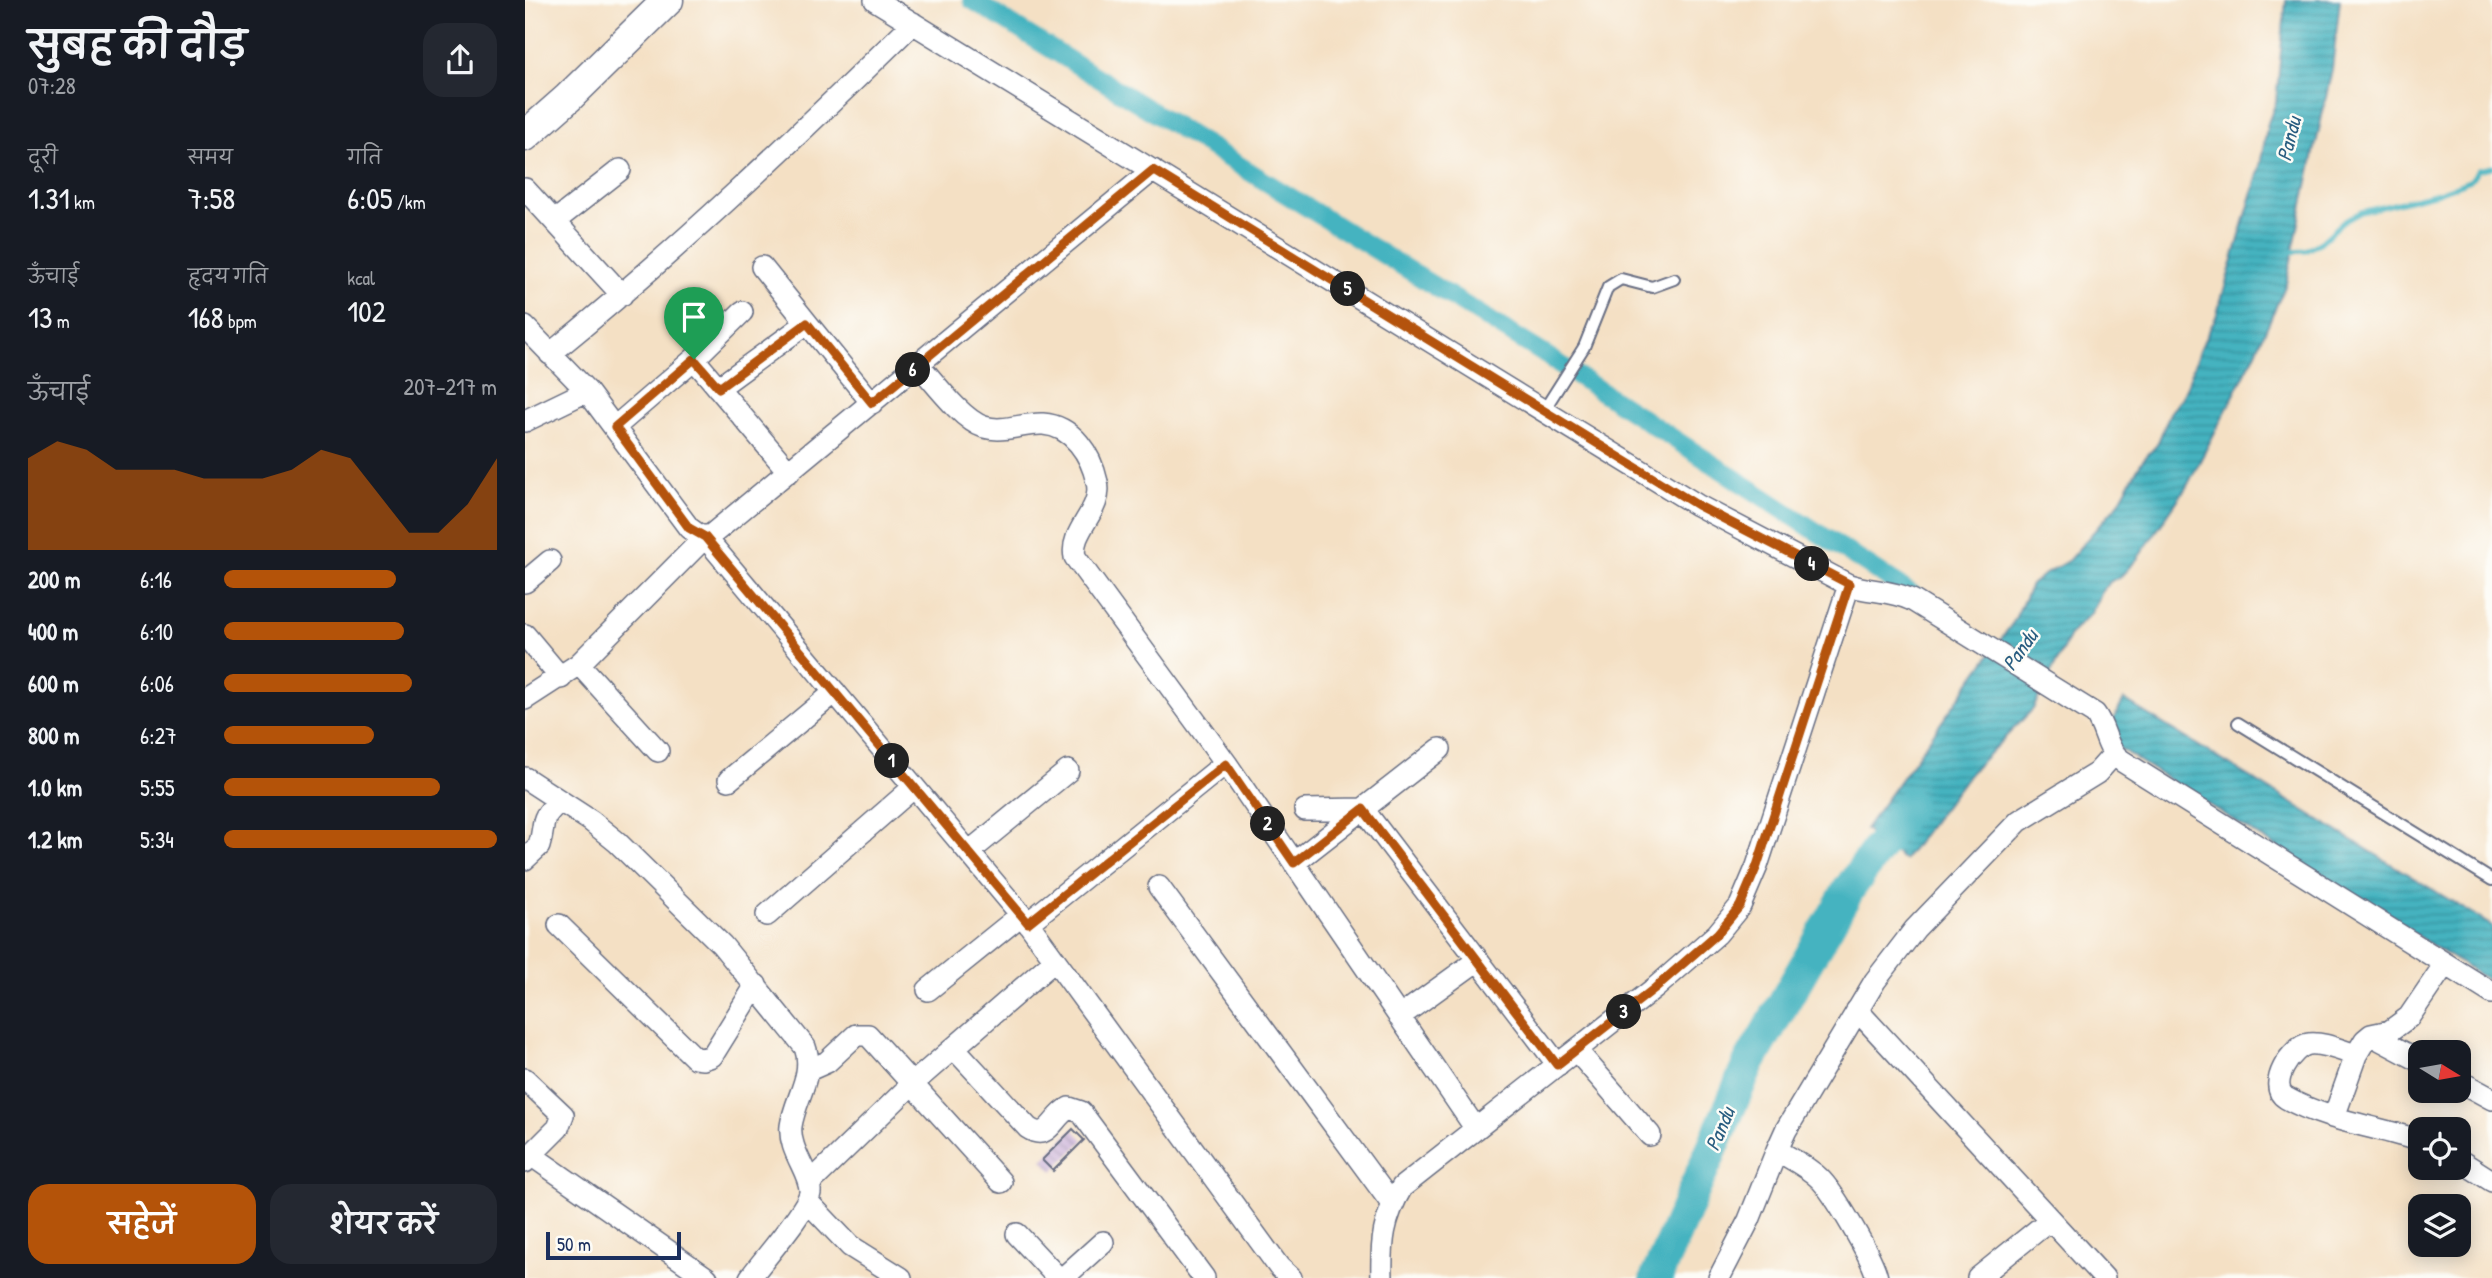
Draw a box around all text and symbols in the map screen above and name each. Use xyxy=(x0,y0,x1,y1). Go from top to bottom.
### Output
text: सुबह की दौड़ xyxy=(28,18,247,70)
button: share xyxy=(423,23,497,97)
text: 07:28 xyxy=(28,70,76,101)
water label: Pandu xyxy=(2269,112,2308,164)
text: दूरी xyxy=(28,144,58,170)
text: समय xyxy=(188,144,233,170)
text: गति xyxy=(347,144,382,170)
text: 1.31 xyxy=(28,178,70,218)
text: 7:58 xyxy=(188,178,235,218)
text: 6:05 xyxy=(347,178,392,218)
text: km xyxy=(70,189,95,215)
text: /km xyxy=(392,189,426,215)
text: ऊँचाई xyxy=(28,263,79,289)
text: हृदय गति xyxy=(188,263,268,289)
text: kcal xyxy=(347,265,375,291)
pin: 5 xyxy=(1331,272,1365,306)
text: 5 xyxy=(1343,275,1352,301)
pin xyxy=(664,287,724,359)
text: 102 xyxy=(347,291,386,331)
text: 13 xyxy=(28,297,52,337)
text: 168 xyxy=(188,297,224,337)
icon: arrive xyxy=(675,298,713,336)
text: m xyxy=(52,308,70,334)
text: bpm xyxy=(224,308,257,334)
pin: 6 xyxy=(895,352,931,388)
text: 6 xyxy=(909,356,916,382)
text: 207–217 m xyxy=(403,371,497,402)
text: ऊँचाई xyxy=(28,376,90,407)
pin: 4 xyxy=(1795,546,1829,582)
text: 4 xyxy=(1808,550,1815,576)
text: 200 m xyxy=(28,564,80,595)
text: 6:16 xyxy=(140,564,172,595)
text: 400 m xyxy=(28,616,78,647)
text: 6:10 xyxy=(140,616,173,647)
water label: Pandu xyxy=(1995,622,2045,676)
text: 600 m xyxy=(28,668,79,699)
text: 6:06 xyxy=(140,668,174,699)
text: 800 m xyxy=(28,720,80,751)
text: 6:27 xyxy=(140,720,177,751)
pin: 1 xyxy=(875,744,909,778)
text: 1 xyxy=(888,747,895,773)
text: 1.0 km xyxy=(28,772,82,803)
text: 5:55 xyxy=(140,772,175,803)
pin: 2 xyxy=(1251,806,1285,842)
text: 2 xyxy=(1263,810,1272,836)
text: 1.2 km xyxy=(28,824,83,855)
text: 5:34 xyxy=(140,824,174,855)
pin: 3 xyxy=(1607,995,1641,1030)
text: 3 xyxy=(1619,998,1628,1024)
north arrow xyxy=(2408,1040,2471,1102)
map controls xyxy=(2408,1040,2471,1257)
water label: Pandu xyxy=(1698,1101,1742,1155)
button: locate xyxy=(2408,1117,2471,1180)
button: सहेजें xyxy=(28,1184,256,1264)
button: शेयर करें xyxy=(270,1184,497,1264)
button: layers xyxy=(2408,1194,2471,1257)
scale bar xyxy=(546,1229,681,1261)
text: 50 m xyxy=(557,1231,591,1257)

